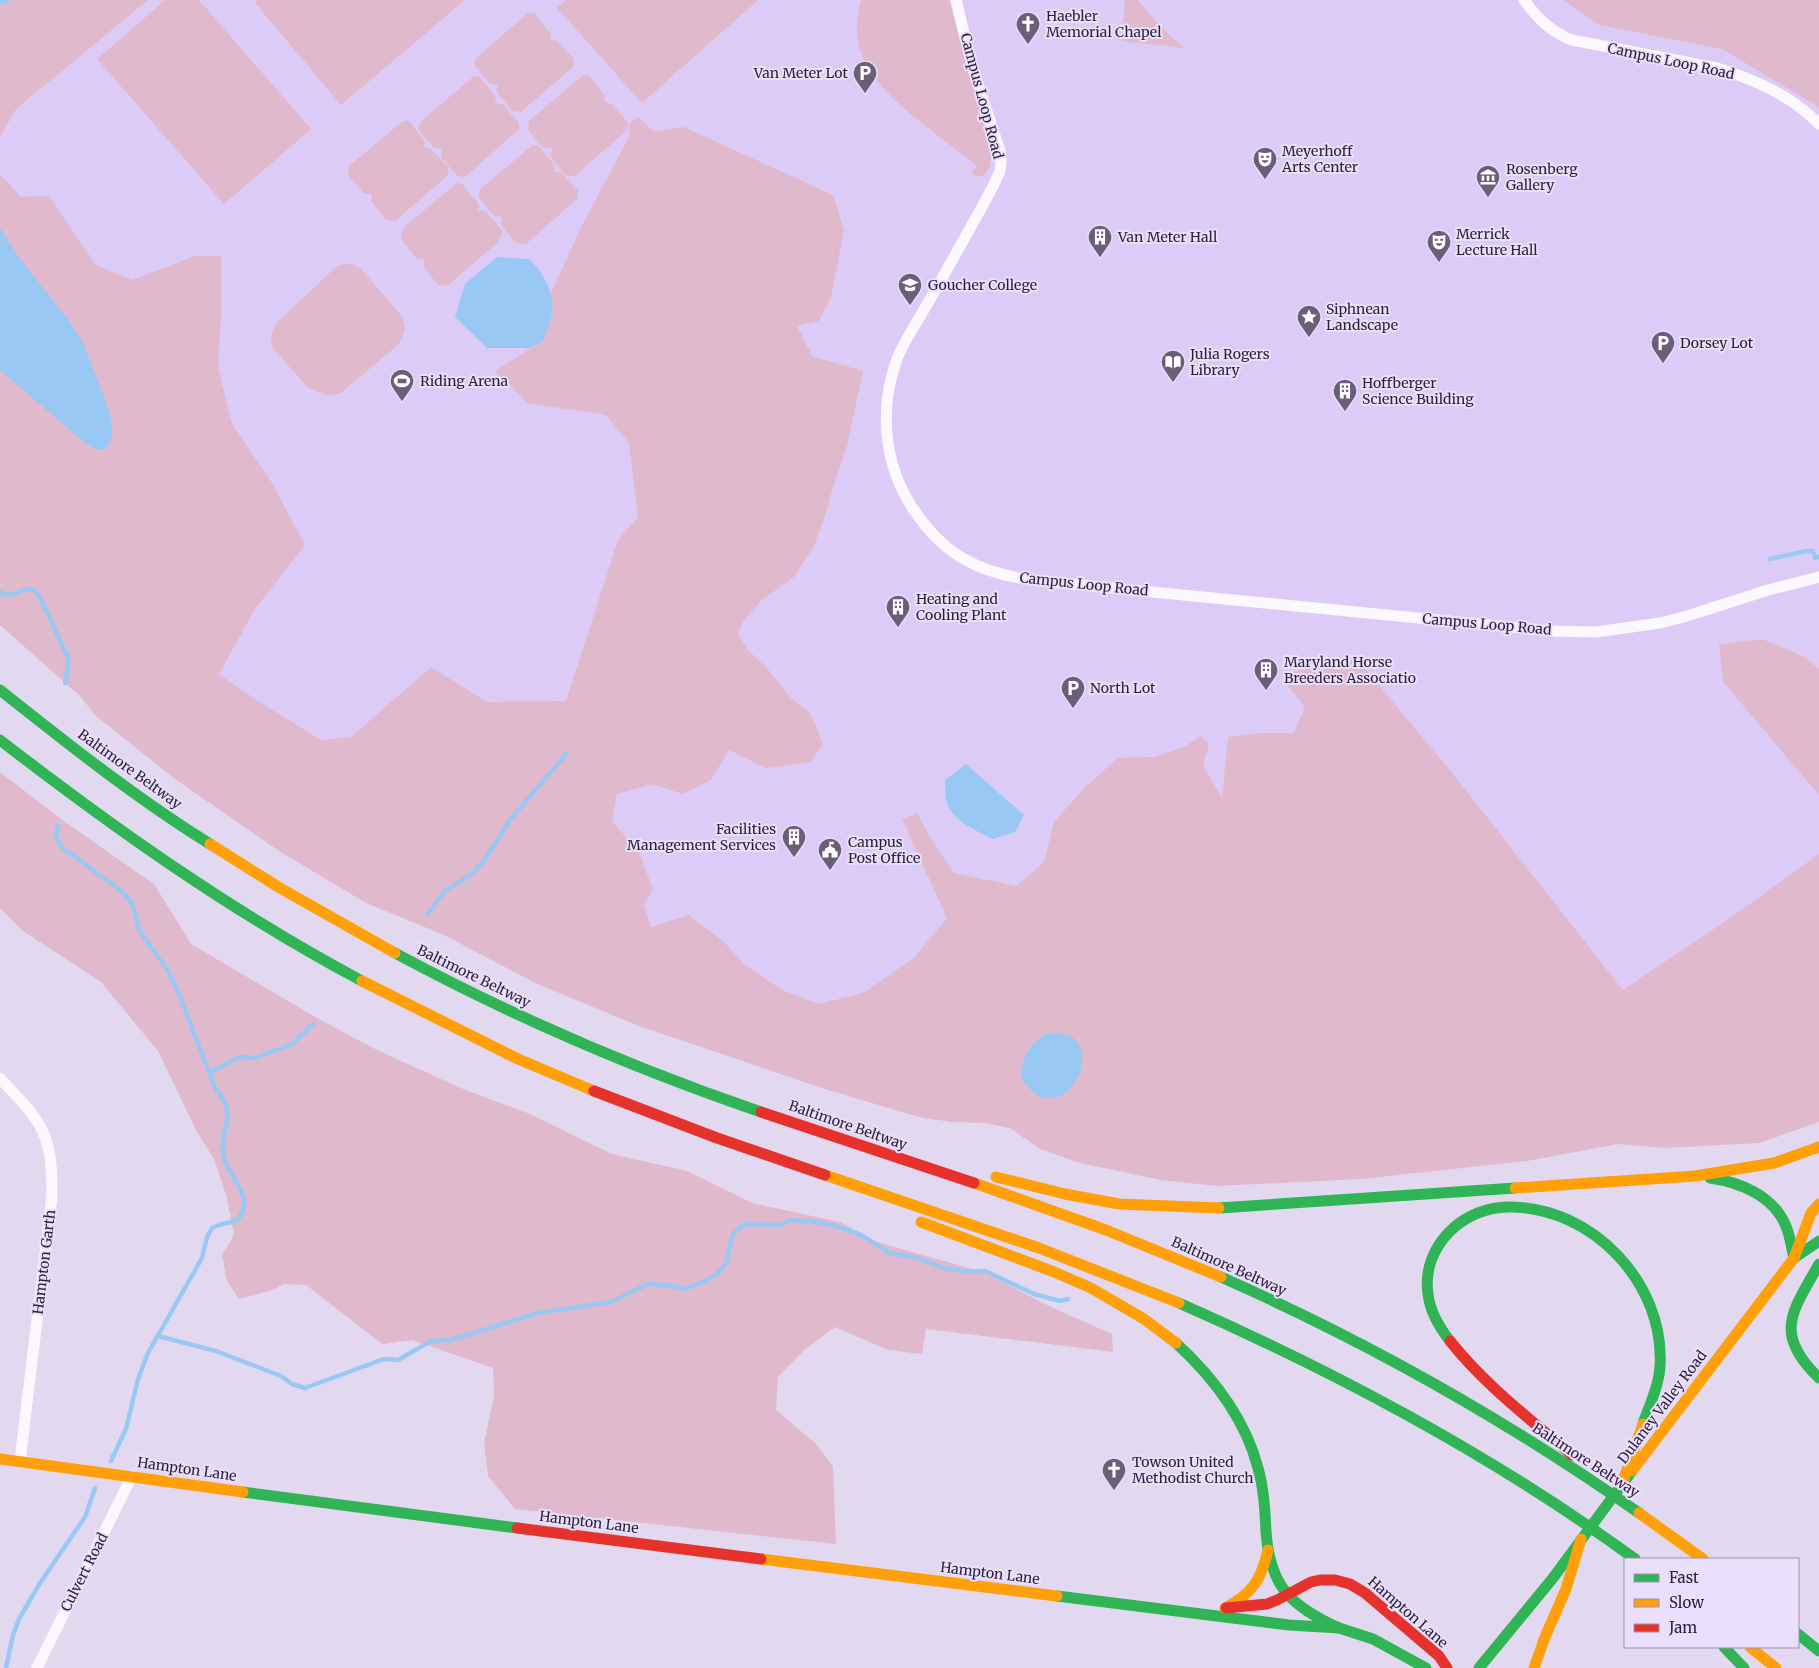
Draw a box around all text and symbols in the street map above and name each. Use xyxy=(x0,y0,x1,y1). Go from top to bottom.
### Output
place label: Haebler Memorial Chapel xyxy=(1046,7,1162,41)
church icon: Haebler Memorial Chapel xyxy=(1015,11,1041,45)
street label: Campus Loop Road xyxy=(957,31,1008,161)
street label: Campus Loop Road xyxy=(1606,39,1737,83)
parking icon: Van Meter Lot xyxy=(852,60,878,94)
place label: Van Meter Lot xyxy=(753,64,849,82)
place label: Meyerhoff Arts Center xyxy=(1281,142,1358,176)
theatre icon: Meyerhoff Arts Center xyxy=(1252,146,1278,180)
place label: Rosenberg Gallery xyxy=(1506,160,1578,194)
museum icon: Rosenberg Gallery xyxy=(1475,164,1501,198)
building icon: Van Meter Hall xyxy=(1087,224,1113,258)
place label: Merrick Lecture Hall xyxy=(1456,225,1538,259)
place label: Van Meter Hall xyxy=(1117,228,1218,246)
theatre icon: Merrick Lecture Hall xyxy=(1426,229,1452,263)
school or university icon: Goucher College xyxy=(897,272,923,306)
place label: Goucher College xyxy=(928,276,1037,294)
place label: Siphnean Landscape xyxy=(1326,300,1398,334)
place icon: Siphnean Landscape xyxy=(1296,304,1322,338)
parking icon: Dorsey Lot xyxy=(1650,330,1676,364)
place label: Dorsey Lot xyxy=(1680,334,1754,352)
place label: Julia Rogers Library xyxy=(1189,345,1270,379)
library icon: Julia Rogers Library xyxy=(1160,349,1186,383)
sports icon: Riding Arena xyxy=(389,368,415,402)
place label: Riding Arena xyxy=(420,372,509,390)
place label: Hoffberger Science Building xyxy=(1362,374,1474,408)
building icon: Hoffberger Science Building xyxy=(1332,378,1358,412)
street label: Campus Loop Road xyxy=(1019,568,1150,600)
place label: Heating and Cooling Plant xyxy=(916,590,1007,624)
building icon: Heating and Cooling Plant xyxy=(885,594,911,628)
street label: Campus Loop Road xyxy=(1422,609,1553,639)
place label: Maryland Horse Breeders Associatio xyxy=(1284,653,1416,687)
building icon: Maryland Horse Breeders Associatio xyxy=(1253,657,1279,691)
parking icon: North Lot xyxy=(1060,675,1086,709)
place label: North Lot xyxy=(1090,679,1156,697)
street label: Baltimore Beltway xyxy=(74,725,186,813)
place label: Facilities Management Services xyxy=(627,820,776,854)
building icon: Facilities Management Services xyxy=(781,824,807,858)
place label: Campus Post Office xyxy=(848,833,920,867)
public building icon: Campus Post Office xyxy=(817,837,843,871)
street label: Baltimore Beltway xyxy=(414,941,535,1012)
street label: Baltimore Beltway xyxy=(786,1096,910,1154)
street label: Hampton Garth xyxy=(29,1209,59,1315)
street label: Baltimore Beltway xyxy=(1169,1233,1290,1300)
street label: Dulaney Valley Road xyxy=(1614,1346,1711,1467)
street label: Baltimore Beltway xyxy=(1529,1419,1644,1502)
street label: Hampton Lane xyxy=(136,1453,238,1485)
place label: Towson United Methodist Church xyxy=(1132,1453,1254,1487)
church icon: Towson United Methodist Church xyxy=(1101,1457,1127,1491)
street label: Hampton Lane xyxy=(538,1507,640,1537)
street label: Culvert Road xyxy=(56,1529,112,1614)
street label: Hampton Lane xyxy=(939,1558,1041,1588)
legend xyxy=(1624,1558,1799,1648)
text: Fast xyxy=(1669,1568,1699,1587)
street label: Hampton Lane xyxy=(1364,1572,1452,1652)
text: Slow xyxy=(1669,1593,1704,1612)
text: Jam xyxy=(1668,1618,1697,1637)

